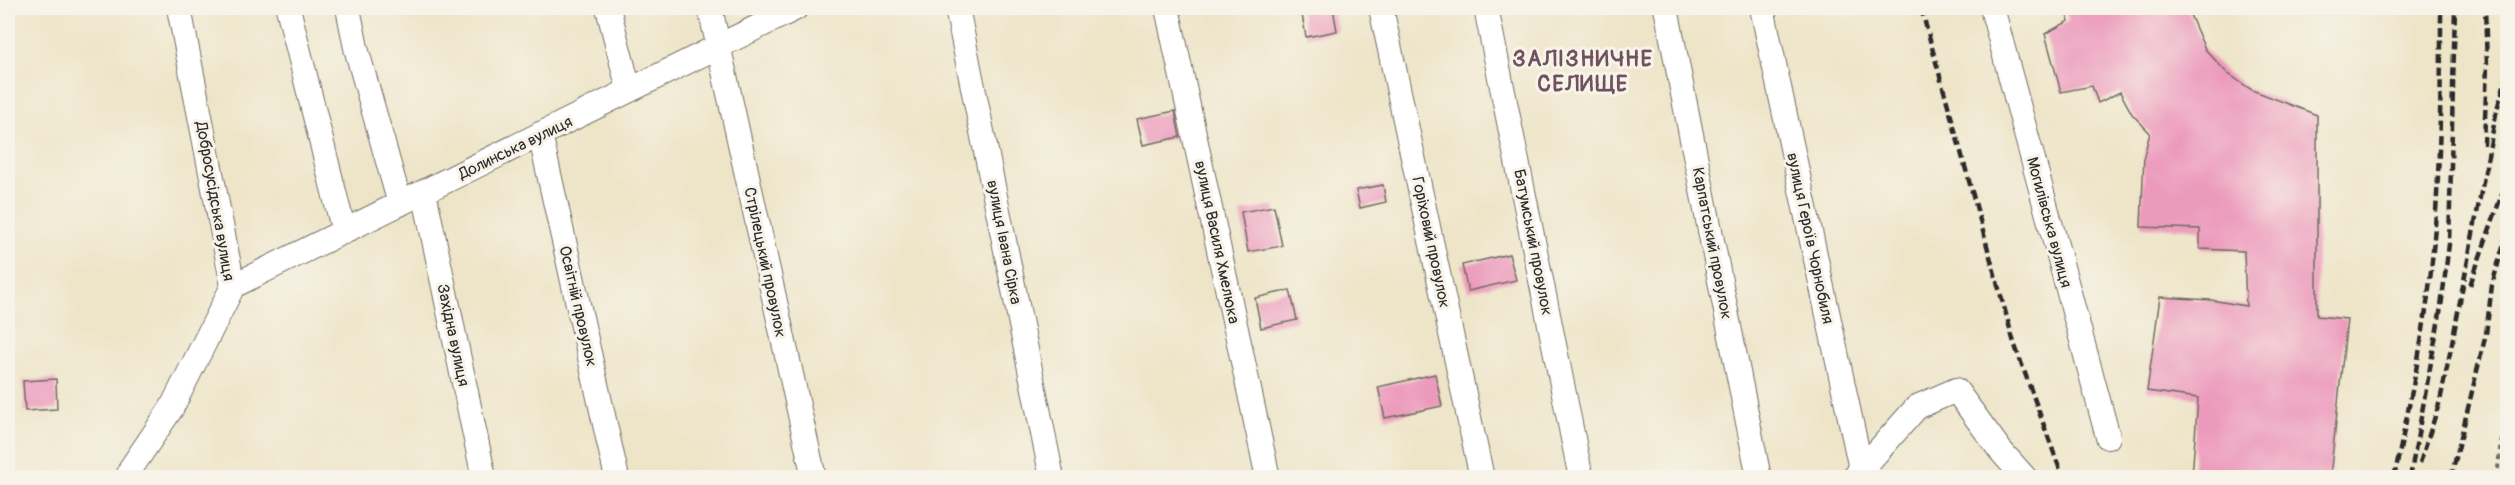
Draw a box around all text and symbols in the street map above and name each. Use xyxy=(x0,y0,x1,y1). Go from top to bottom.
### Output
district label: ЗАЛІЗНИЧНЕ СЕЛИЩЕ xyxy=(1513,45,1653,98)
street label: Долинська вулиця xyxy=(454,112,576,185)
street label: Добросусідська вулиця xyxy=(191,119,239,282)
street label: вулиця Героїв Чорнобиля xyxy=(1782,151,1838,326)
street label: Могилівська вулиця xyxy=(2022,155,2076,290)
street label: вулиця Василя Хмелюка xyxy=(1190,159,1244,325)
street label: Карпатський провулок xyxy=(1688,166,1737,321)
street label: Батумський провулок xyxy=(1509,167,1557,317)
street label: Горіховий провулок xyxy=(1407,175,1455,310)
street label: вулиця Івана Сірка xyxy=(982,178,1026,306)
street label: Стрілецький провулок xyxy=(739,185,791,339)
street label: Освітній провулок xyxy=(554,244,602,369)
street label: Західна вулиця xyxy=(432,282,474,388)

